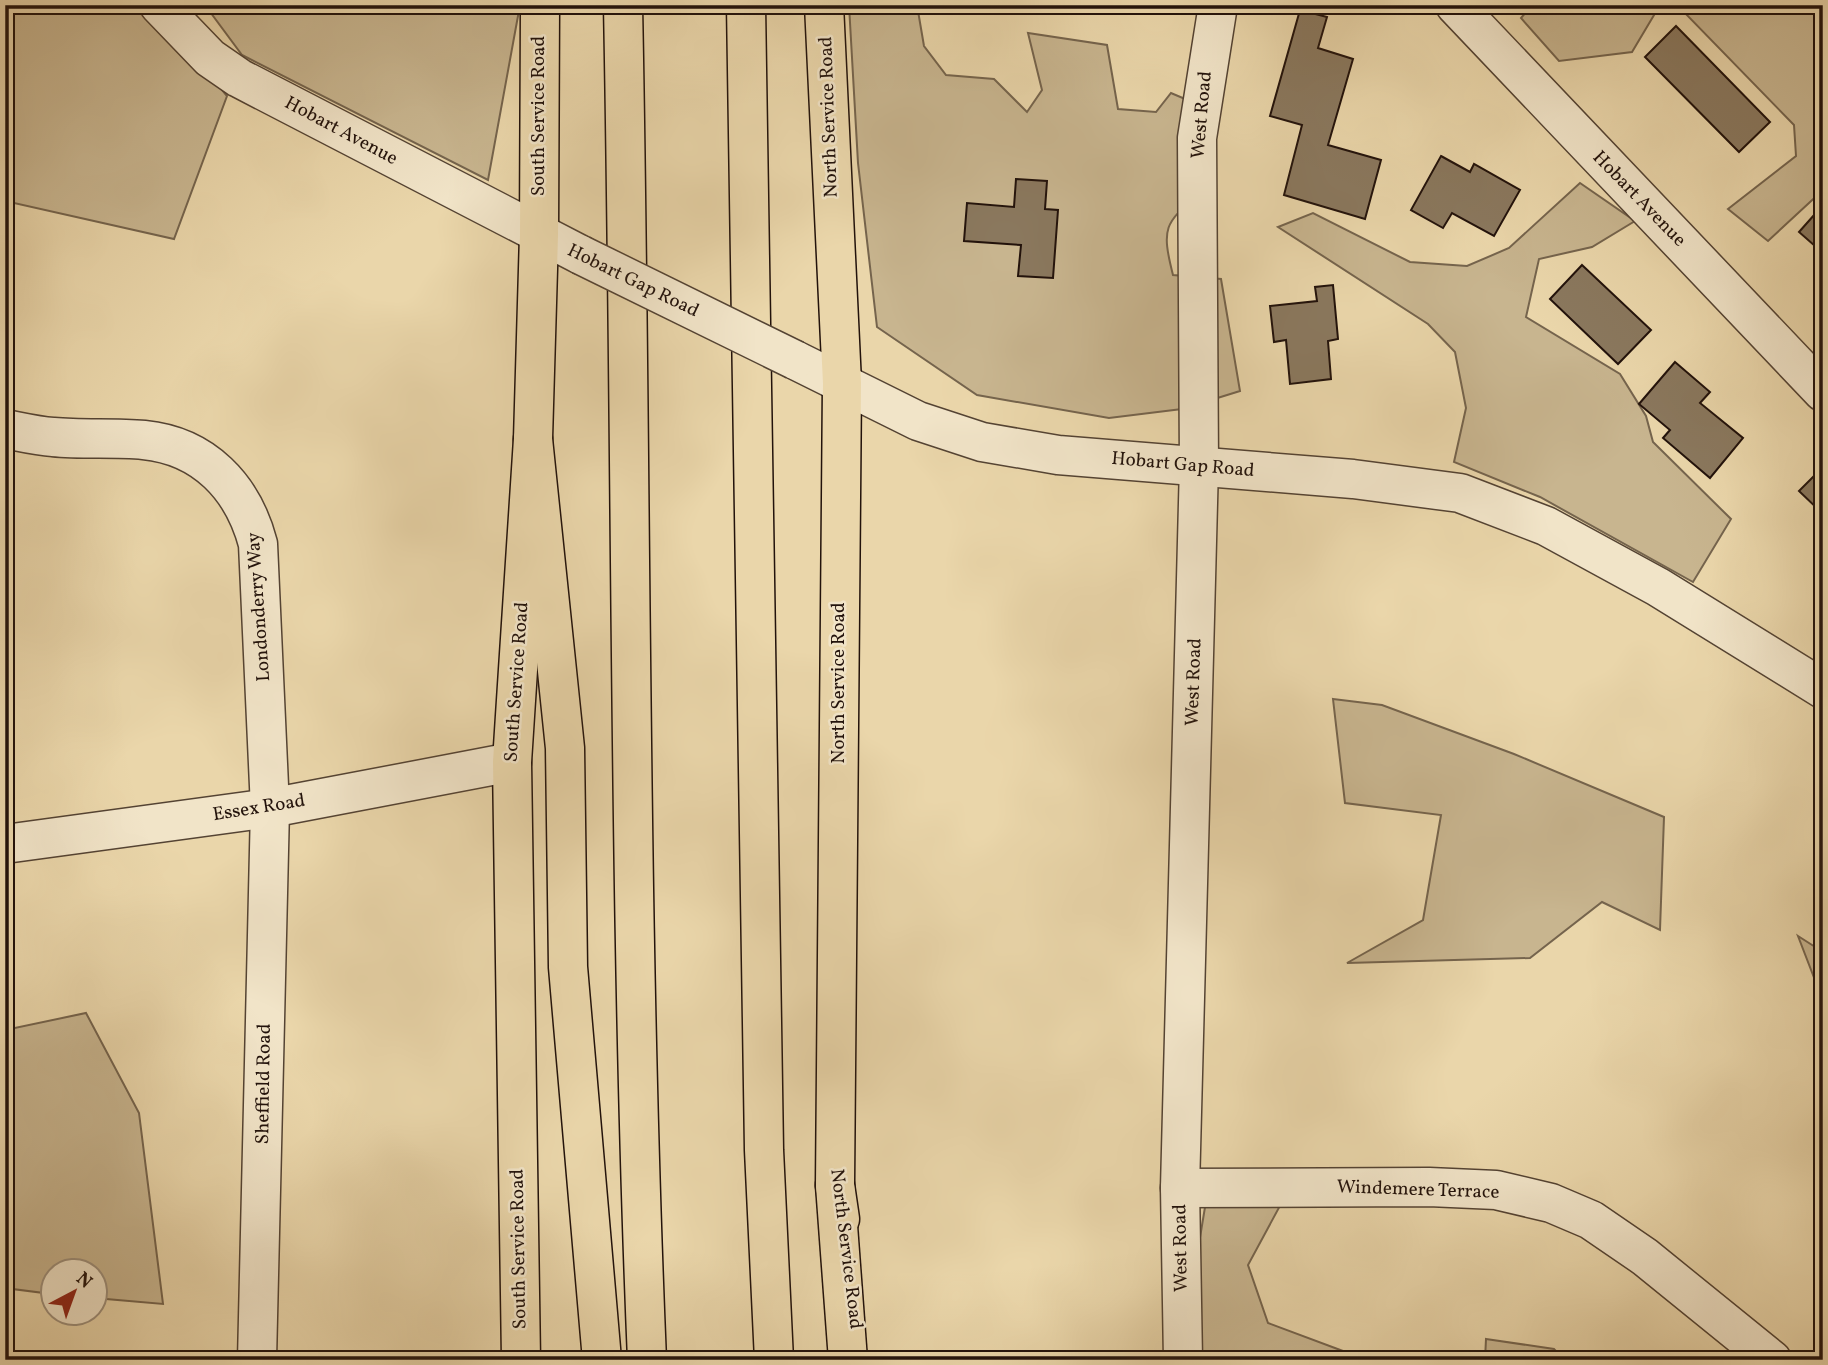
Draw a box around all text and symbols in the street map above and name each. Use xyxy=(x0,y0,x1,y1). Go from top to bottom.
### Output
street label: South Service Road xyxy=(526,36,552,196)
street label: North Service Road xyxy=(813,36,845,198)
street label: West Road xyxy=(1185,70,1219,160)
street label: Hobart Avenue xyxy=(280,90,402,172)
street label: Hobart Avenue xyxy=(1586,145,1692,253)
street label: Hobart Gap Road xyxy=(563,238,703,324)
street label: Hobart Gap Road xyxy=(1110,446,1256,484)
street label: Londonderry Way xyxy=(241,531,277,683)
street label: South Service Road xyxy=(498,601,536,763)
street label: North Service Road xyxy=(826,602,852,764)
street label: West Road xyxy=(1179,638,1209,726)
street label: Essex Road xyxy=(211,788,307,828)
street label: Sheffield Road xyxy=(250,1023,278,1145)
street label: North Service Road xyxy=(823,1167,869,1331)
street label: South Service Road xyxy=(505,1169,533,1329)
street label: Windemere Terrace xyxy=(1336,1174,1500,1206)
street label: West Road xyxy=(1167,1204,1195,1292)
north arrow xyxy=(38,1256,108,1326)
text: N xyxy=(70,1266,98,1295)

